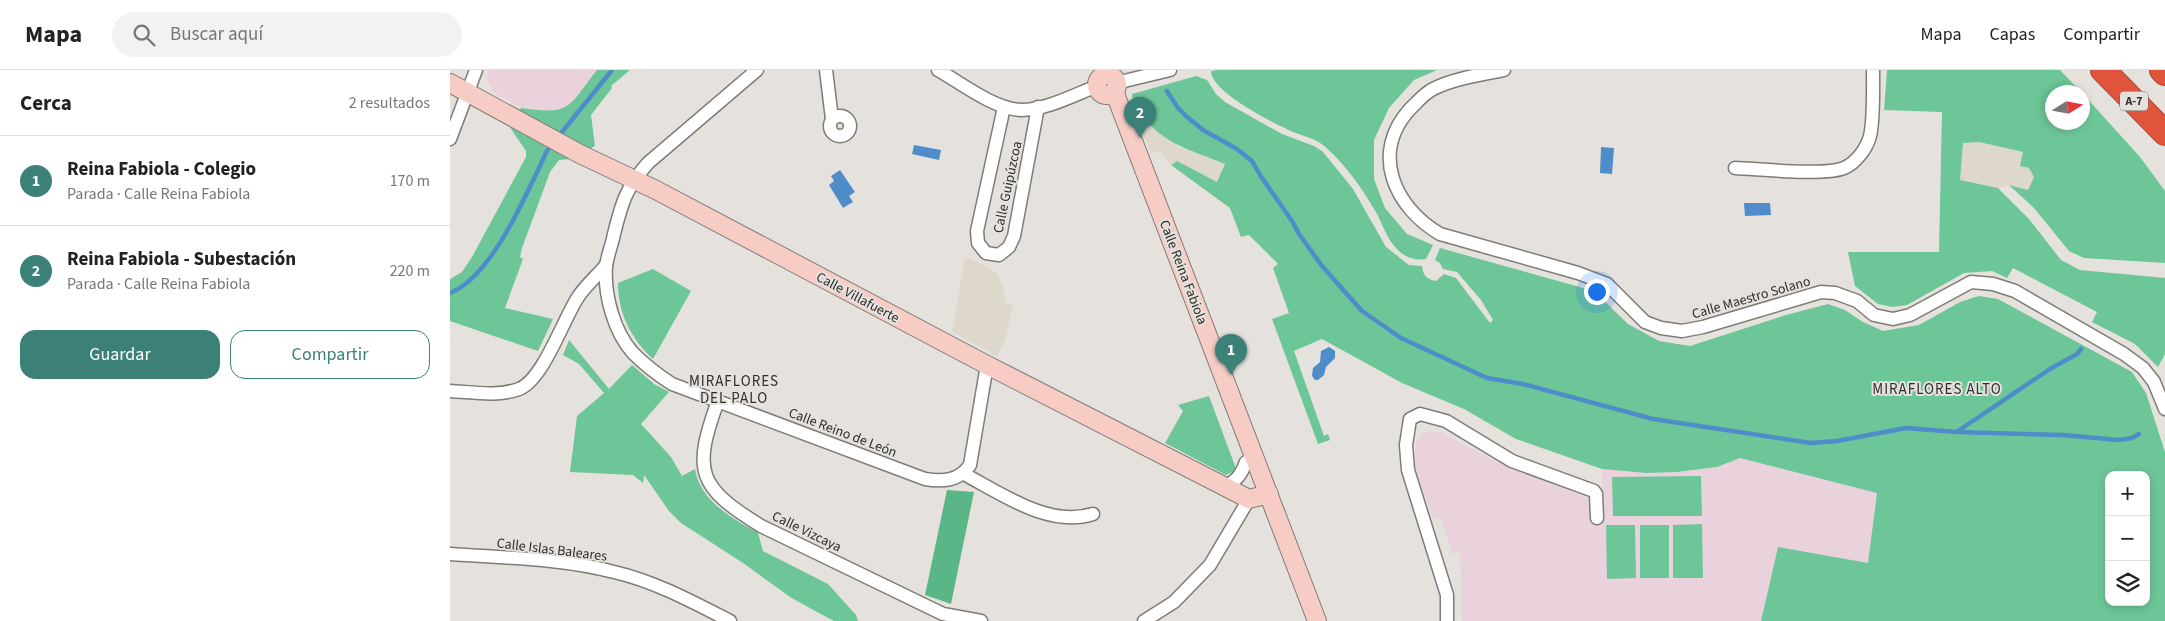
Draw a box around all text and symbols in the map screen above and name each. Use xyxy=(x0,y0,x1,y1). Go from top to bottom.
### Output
search box xyxy=(112,12,462,57)
text: Mapa xyxy=(25,17,82,52)
icon: search xyxy=(130,21,158,49)
text: Buscar aquí xyxy=(170,21,263,48)
text: Mapa xyxy=(1921,22,1962,47)
text: Capas xyxy=(1990,22,2035,47)
text: Compartir xyxy=(2063,22,2140,47)
north arrow xyxy=(2045,85,2090,130)
text: Cerca xyxy=(20,88,72,118)
text: 2 resultados xyxy=(349,92,430,114)
road number: A-7 xyxy=(2120,92,2148,110)
pin: 2 xyxy=(1124,97,1156,138)
street label: Calle Guipúzcoa xyxy=(988,139,1027,235)
text: Reina Fabiola - Colegio xyxy=(67,156,256,183)
text: 1 xyxy=(32,170,40,192)
text: 170 m xyxy=(390,170,430,192)
text: Parada · Calle Reina Fabiola xyxy=(67,183,250,205)
street label: Calle Reina Fabiola xyxy=(1154,217,1212,328)
text: Reina Fabiola - Subestación xyxy=(67,246,296,273)
text: 2 xyxy=(32,260,40,282)
text: 220 m xyxy=(390,260,430,282)
street label: Calle Villafuerte xyxy=(812,268,903,328)
street label: Calle Maestro Solano xyxy=(1690,271,1813,324)
text: Parada · Calle Reina Fabiola xyxy=(67,273,250,295)
your location xyxy=(1584,279,1610,305)
button: Guardar xyxy=(20,330,220,379)
button: Compartir xyxy=(230,330,430,379)
pin: 1 xyxy=(1215,334,1247,375)
district label: MIRAFLORES DEL PALO xyxy=(689,371,779,409)
district label: MIRAFLORES ALTO xyxy=(1872,379,2002,400)
street label: Calle Reino de León xyxy=(786,403,900,463)
map controls xyxy=(2105,471,2150,606)
button: + xyxy=(2105,471,2150,516)
street label: Calle Vizcaya xyxy=(768,506,845,557)
button: − xyxy=(2105,516,2150,561)
street label: Calle Islas Baleares xyxy=(496,533,608,567)
button: layers xyxy=(2105,561,2150,606)

